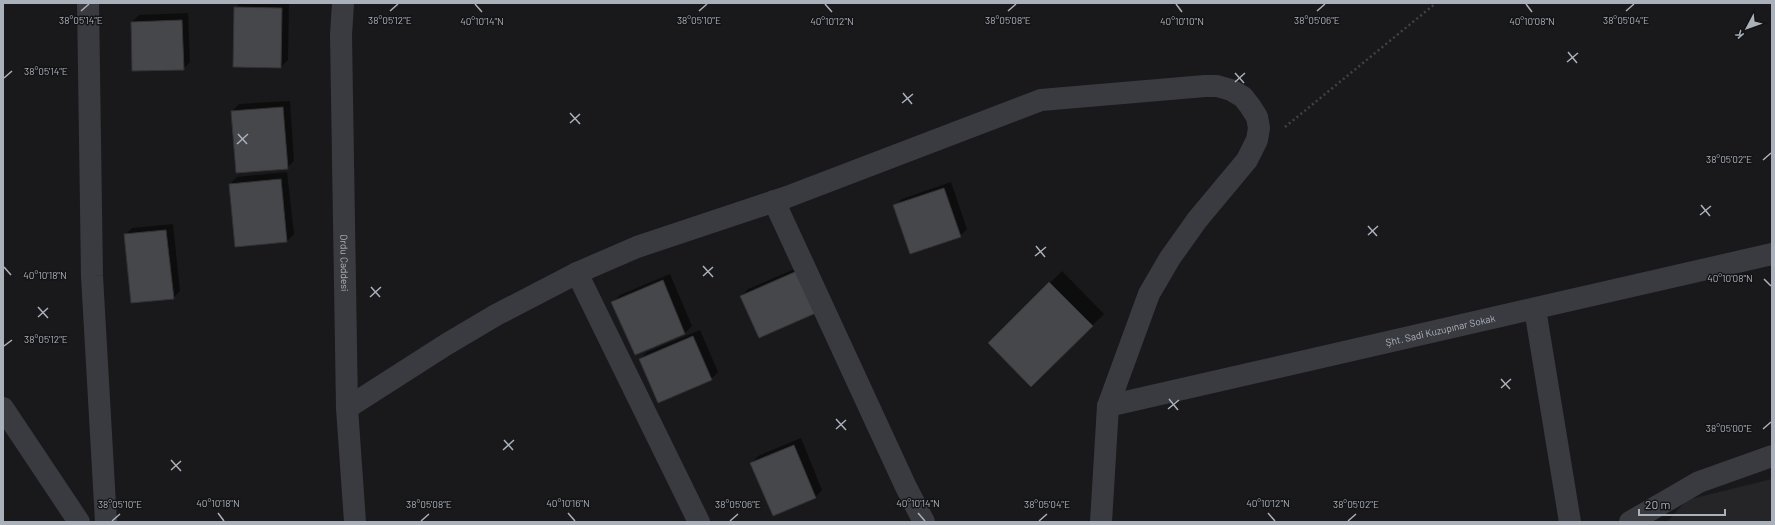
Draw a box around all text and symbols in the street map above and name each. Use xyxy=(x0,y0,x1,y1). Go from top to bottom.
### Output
north arrow xyxy=(1727,8,1767,48)
text: 38°05'14"E xyxy=(59,14,103,26)
text: 38°05'12"E xyxy=(368,14,412,26)
text: 38°05'10"E xyxy=(677,14,721,26)
text: 38°05'08"E xyxy=(985,14,1031,26)
text: 38°05'06"E xyxy=(1294,14,1340,26)
text: 38°05'04"E xyxy=(1603,14,1649,26)
text: 40°10'14"N xyxy=(460,15,504,27)
text: 40°10'12"N xyxy=(810,15,854,27)
text: 40°10'10"N xyxy=(1160,15,1204,27)
text: 40°10'08"N xyxy=(1509,15,1555,27)
text: K xyxy=(1732,28,1746,42)
text: 38°05'14"E xyxy=(24,65,68,77)
text: 38°05'02"E xyxy=(1706,153,1752,165)
street label: Ordu Caddesi xyxy=(338,234,351,292)
text: 40°10'18"N xyxy=(23,269,67,281)
text: 40°10'08"N xyxy=(1707,272,1753,284)
street label: Şht. Sadi Kuzupınar Sokak xyxy=(1384,312,1496,348)
text: 38°05'12"E xyxy=(24,333,68,345)
text: 38°05'00"E xyxy=(1706,422,1752,434)
scale bar xyxy=(1639,491,1725,517)
text: 40°10'18"N xyxy=(196,497,240,509)
text: 40°10'16"N xyxy=(546,497,590,509)
text: 40°10'14"N xyxy=(896,497,940,509)
text: 40°10'12"N xyxy=(1246,497,1290,509)
text: 20 m xyxy=(1645,497,1671,511)
text: 38°05'10"E xyxy=(98,498,142,510)
text: 38°05'08"E xyxy=(406,498,452,510)
text: 38°05'06"E xyxy=(715,498,761,510)
text: 38°05'04"E xyxy=(1024,498,1070,510)
text: 38°05'02"E xyxy=(1333,498,1379,510)

